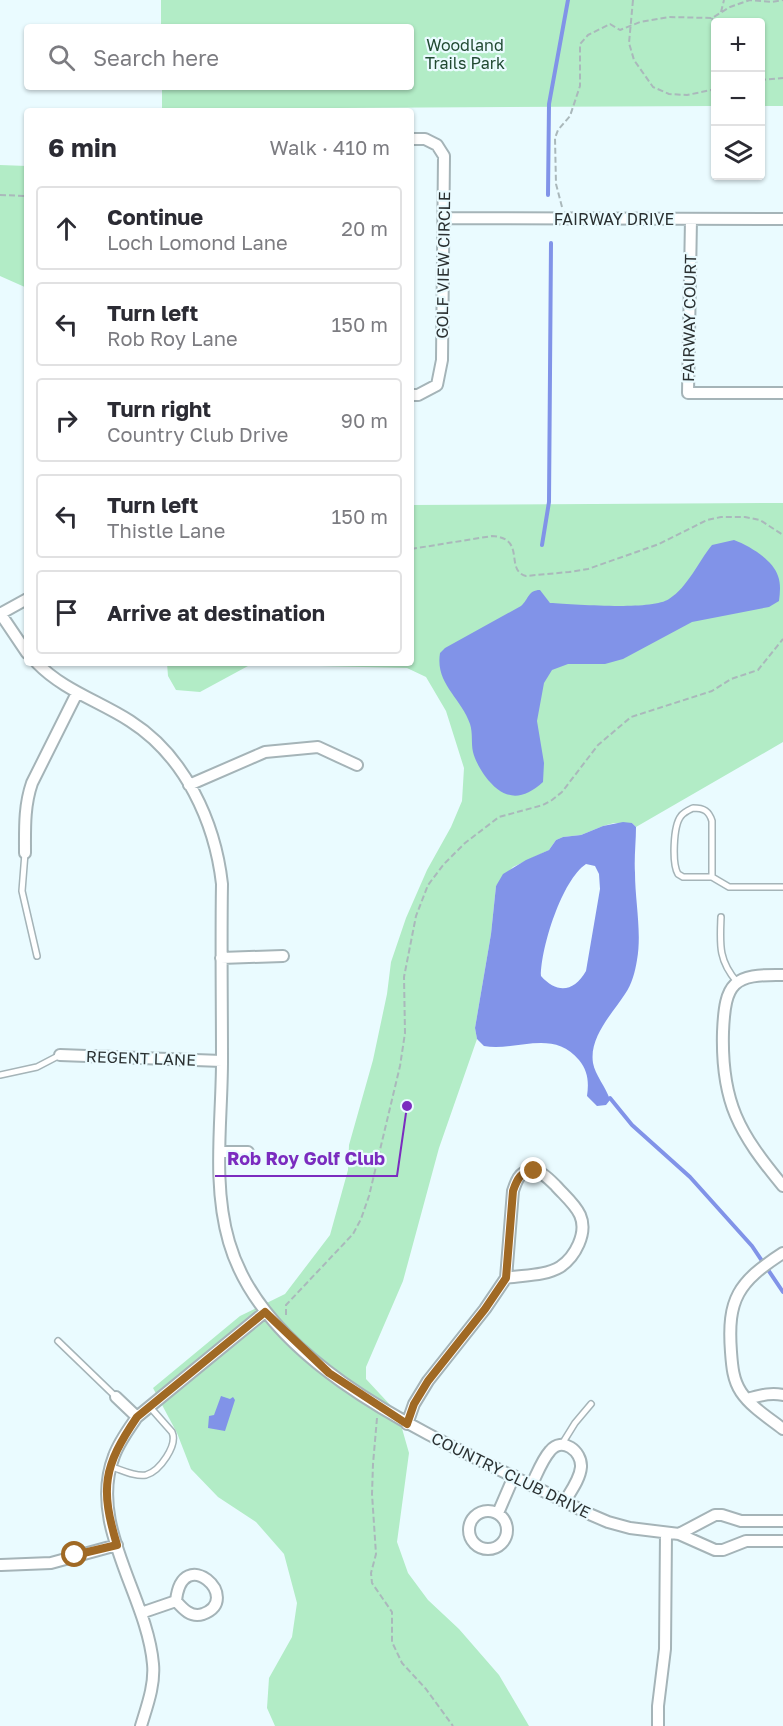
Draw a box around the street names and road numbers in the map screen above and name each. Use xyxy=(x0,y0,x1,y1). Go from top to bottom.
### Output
street label: GOLF VIEW CIRCLE xyxy=(432,191,454,339)
street label: FAIRWAY DRIVE xyxy=(554,209,674,229)
street label: FAIRWAY COURT xyxy=(678,254,700,382)
street label: REGENT LANE xyxy=(86,1046,196,1070)
street label: COUNTRY CLUB DRIVE xyxy=(428,1428,594,1522)

